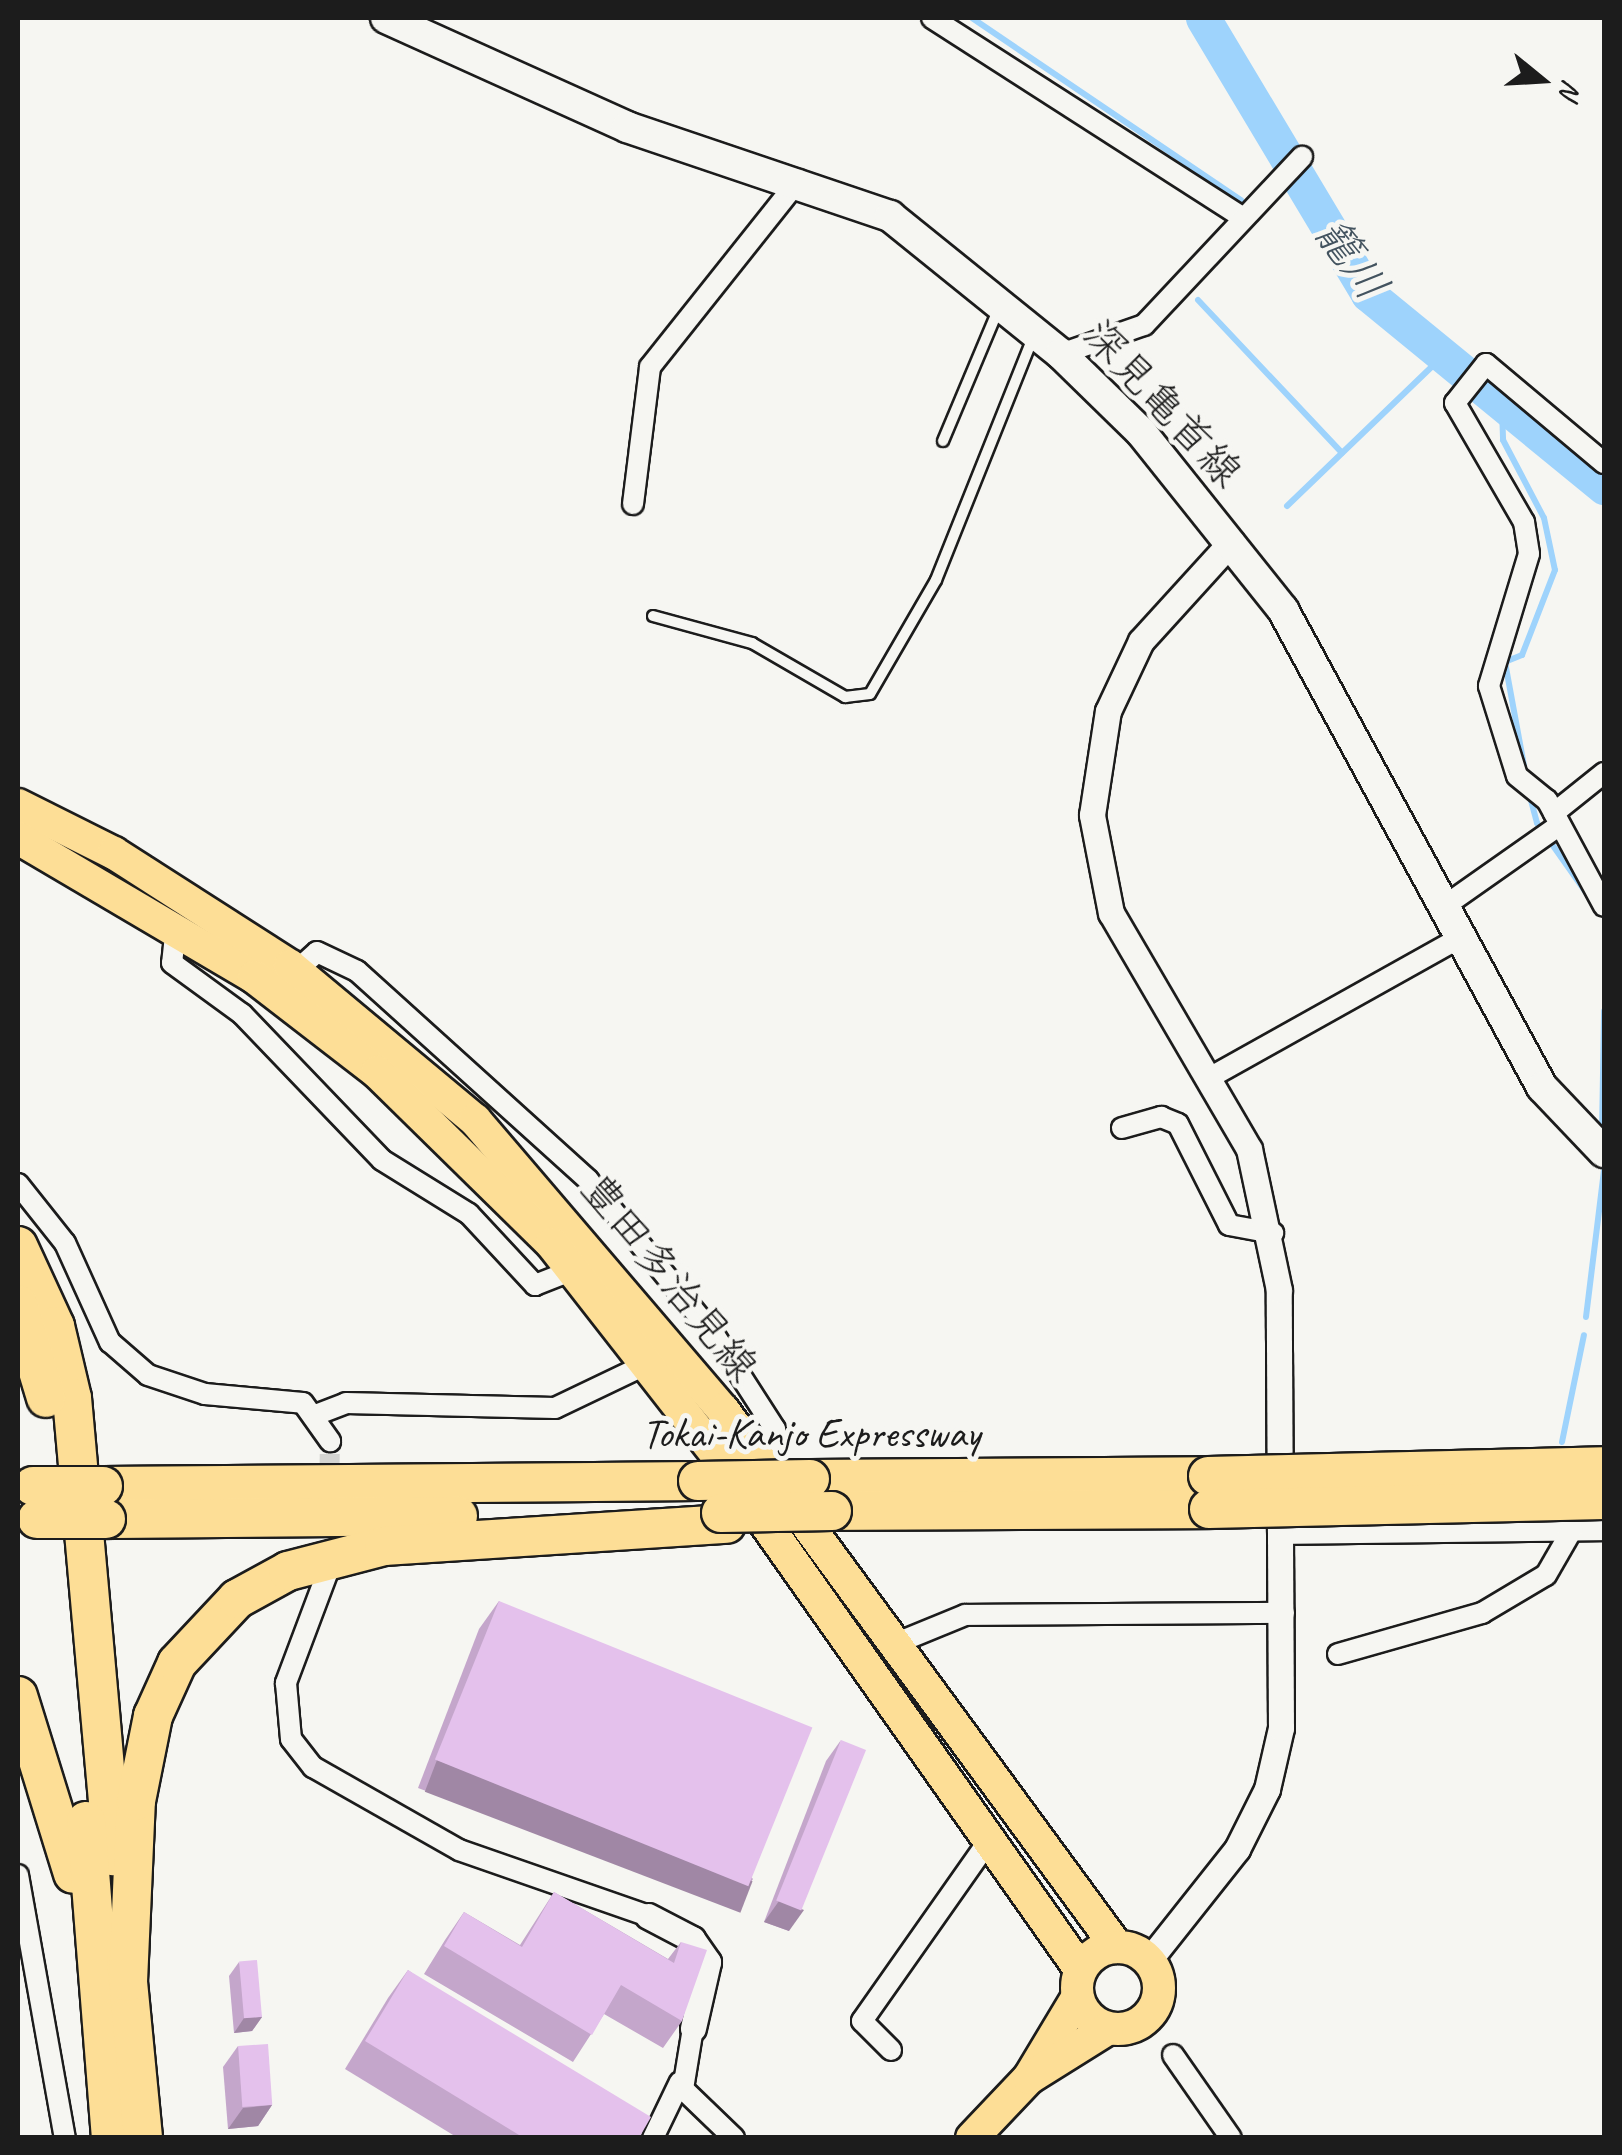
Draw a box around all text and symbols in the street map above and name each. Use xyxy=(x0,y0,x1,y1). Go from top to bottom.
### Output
north arrow xyxy=(1492,30,1592,130)
text: N xyxy=(1552,76,1590,103)
water label: 籠川 xyxy=(1303,207,1399,311)
street label: 深見亀首線 xyxy=(1072,310,1252,498)
street label: 豊田多治見線 xyxy=(570,1164,768,1392)
street label: Tokai-Kanjo Expressway xyxy=(642,1409,980,1459)

